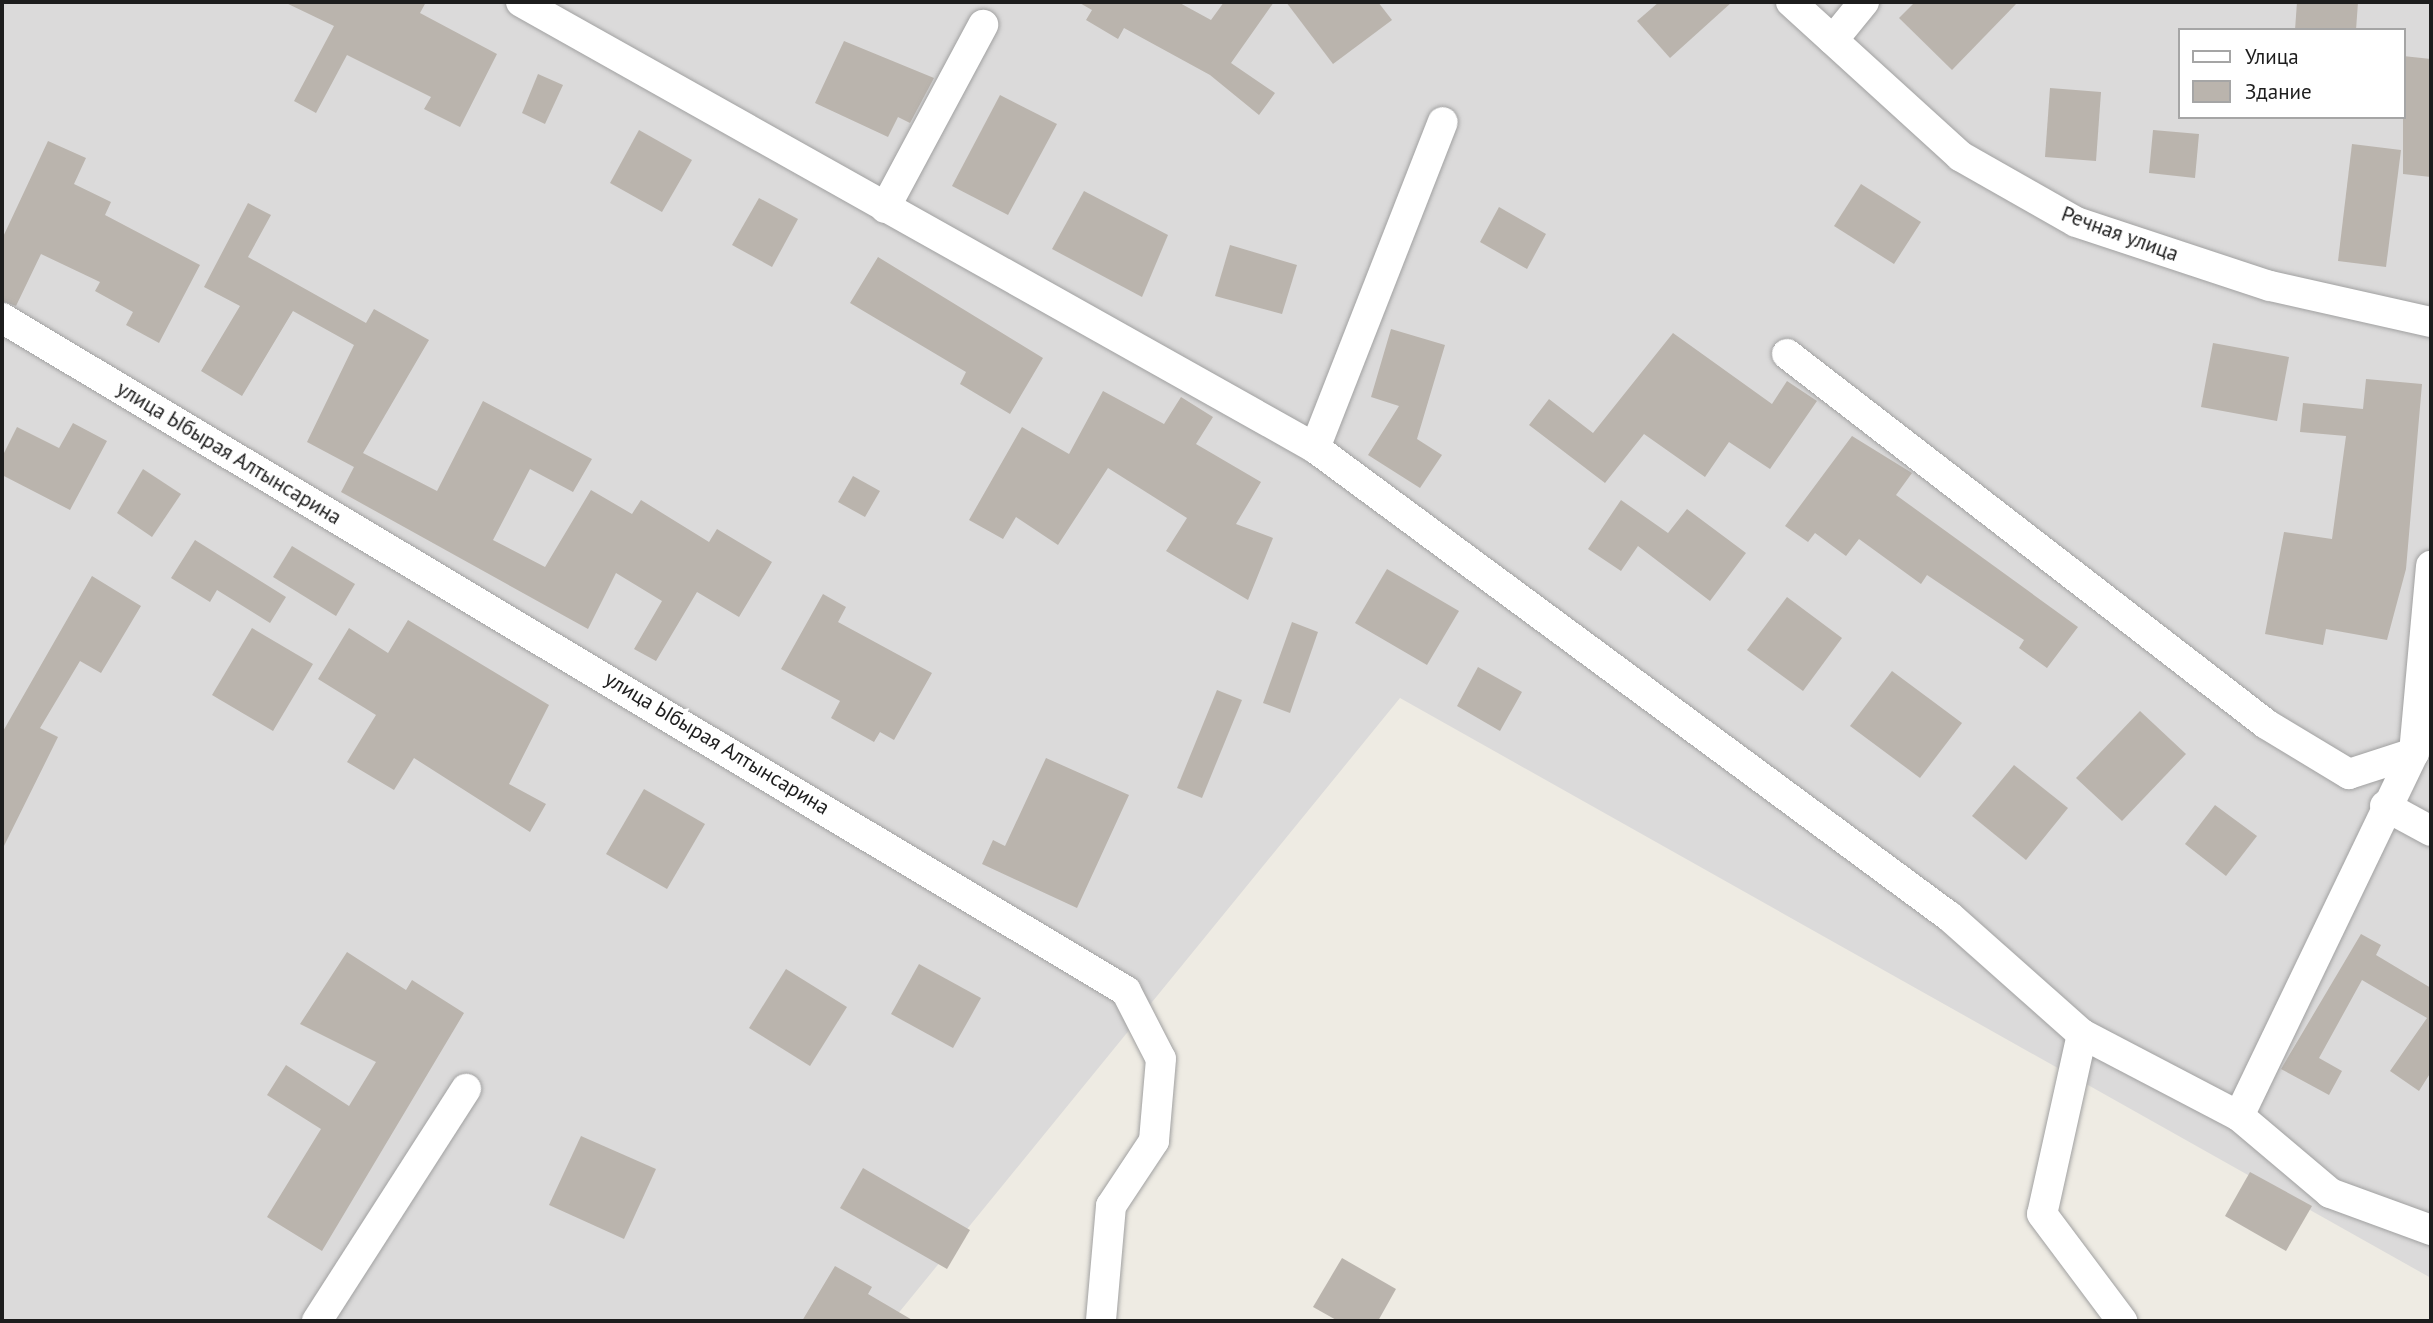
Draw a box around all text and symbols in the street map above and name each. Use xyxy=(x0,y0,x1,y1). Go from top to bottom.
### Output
legend xyxy=(2178,28,2405,119)
text: Улица xyxy=(2245,43,2299,70)
text: Здание xyxy=(2245,78,2312,105)
street label: Речная улица xyxy=(2058,201,2182,267)
street label: улица Ыбырая Алтынсарина xyxy=(112,376,346,530)
street label: улица Ыбырая Алтынсарина xyxy=(600,666,834,820)

